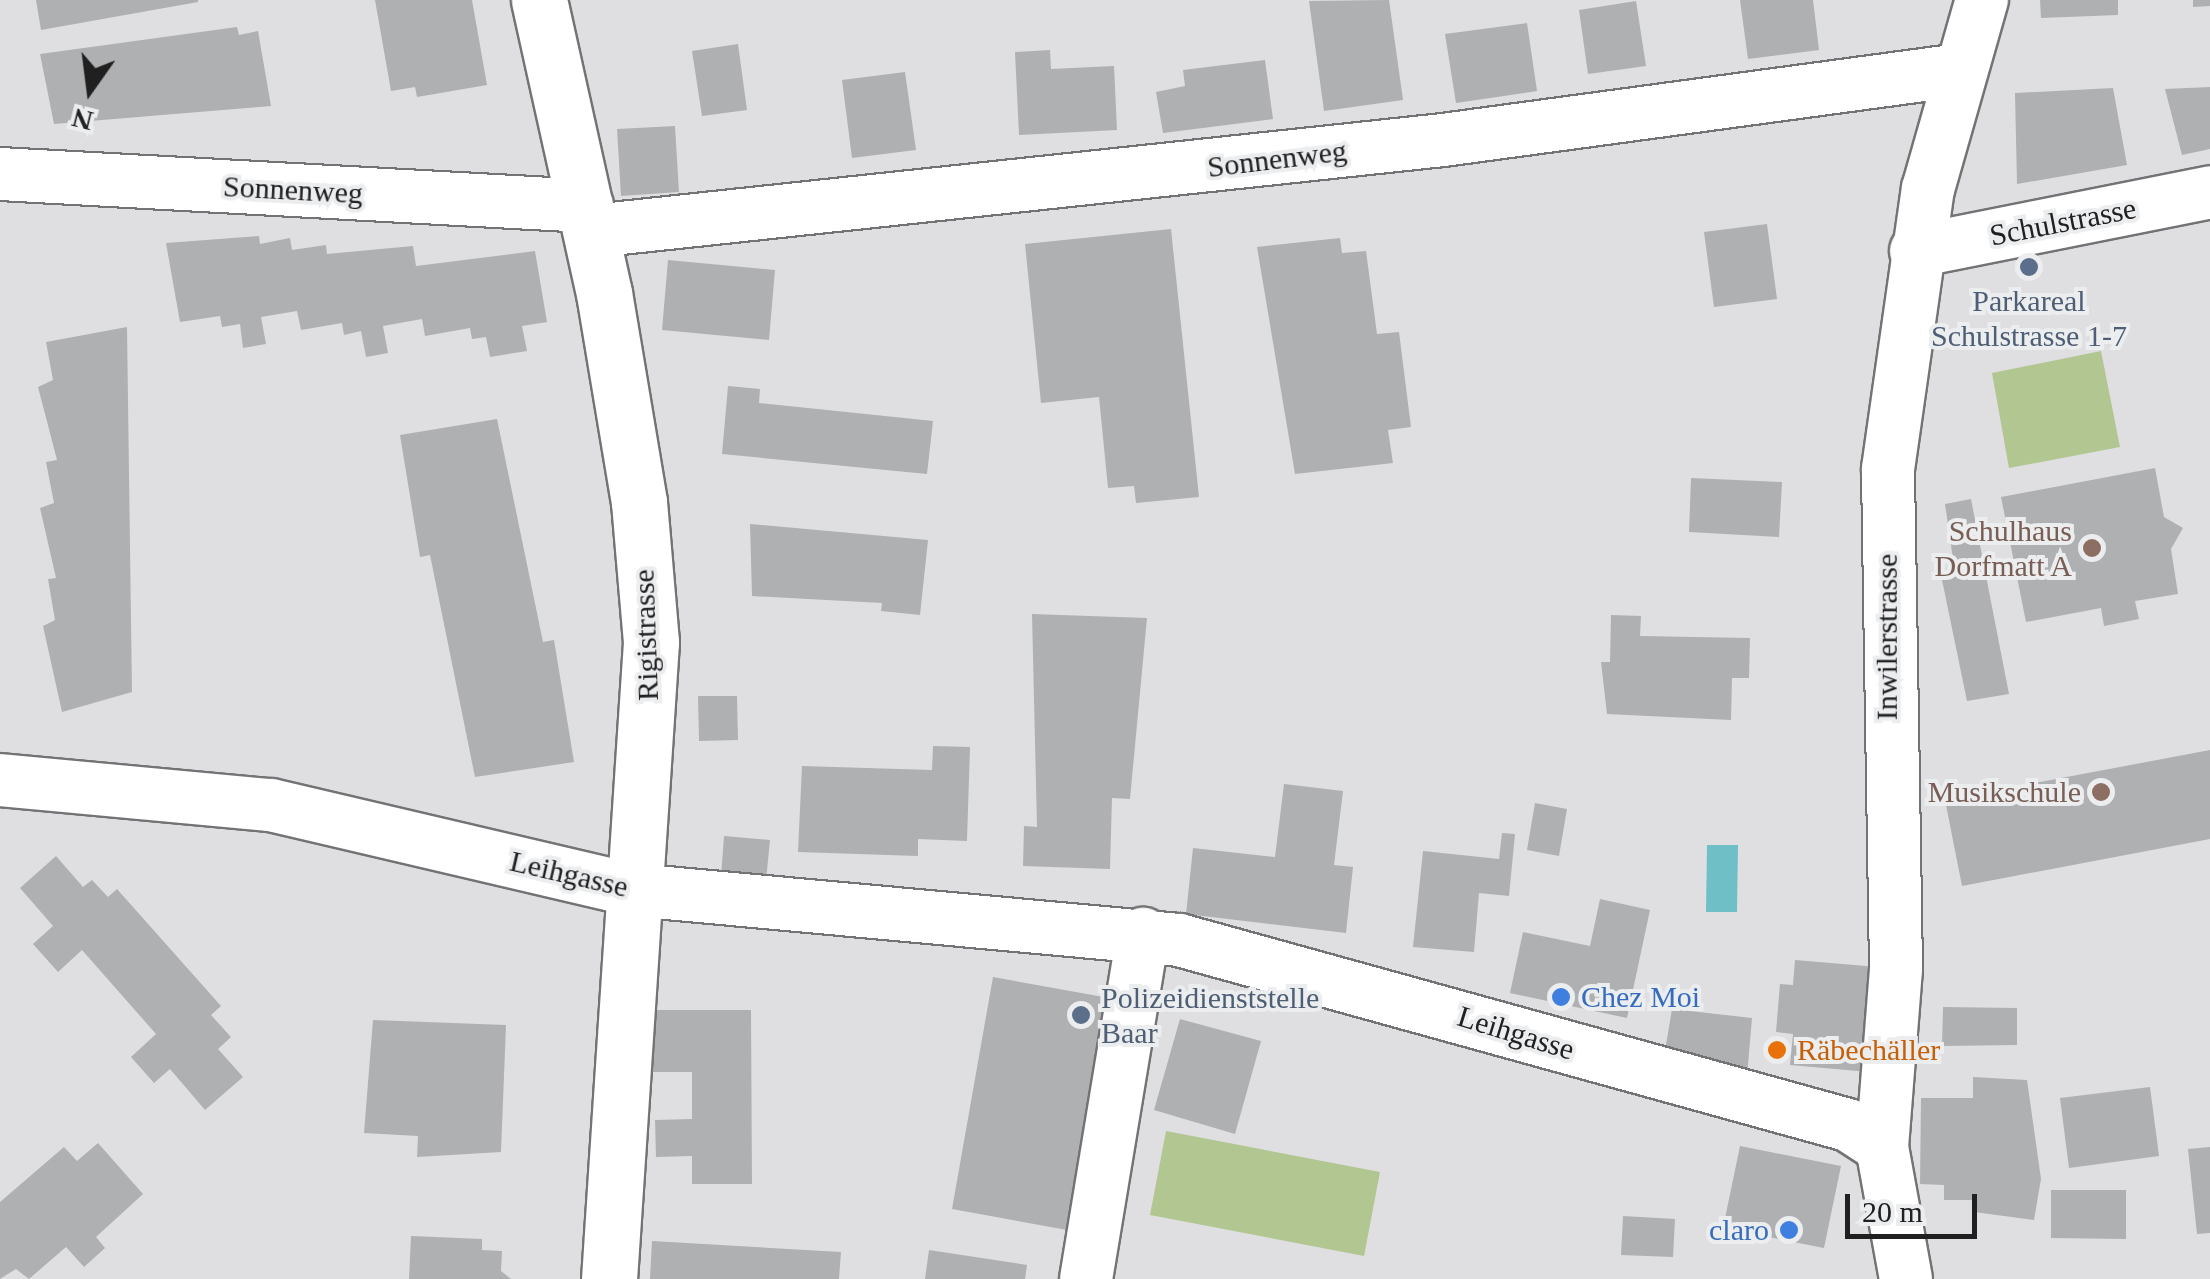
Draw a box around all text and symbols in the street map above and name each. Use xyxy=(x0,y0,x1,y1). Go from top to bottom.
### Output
north arrow xyxy=(40,40,140,140)
text: N xyxy=(69,102,96,137)
street label: Sonnenweg xyxy=(1205,133,1349,185)
street label: Sonnenweg xyxy=(222,168,364,212)
street label: Schulstrasse xyxy=(1987,190,2139,254)
marker: Parkareal Schulstrasse 1-7 xyxy=(2018,256,2040,278)
place label: Parkareal Schulstrasse 1-7 xyxy=(1931,283,2127,354)
place label: Schulhaus Dorfmatt A xyxy=(1933,513,2072,584)
marker: Schulhaus Dorfmatt A xyxy=(2081,537,2103,559)
street label: Inwilerstrasse xyxy=(1869,554,1905,720)
street label: Rigistrasse xyxy=(626,569,666,701)
place label: Musikschule xyxy=(1928,774,2081,810)
marker: Musikschule xyxy=(2090,781,2112,803)
street label: Leihgasse xyxy=(507,843,631,905)
place label: Chez Moi xyxy=(1581,979,1700,1015)
place label: Polizeidienststelle Baar xyxy=(1101,980,1319,1050)
marker: Chez Moi xyxy=(1550,986,1572,1008)
street label: Leihgasse xyxy=(1453,998,1579,1068)
marker: Polizeidienststelle Baar xyxy=(1070,1004,1092,1026)
place label: Räbechäller xyxy=(1797,1032,1940,1068)
marker: Räbechäller xyxy=(1766,1039,1788,1061)
scale bar xyxy=(1850,1174,1982,1236)
text: 20 m xyxy=(1862,1195,1923,1228)
place label: claro xyxy=(1709,1212,1769,1248)
marker: claro xyxy=(1778,1219,1800,1241)

